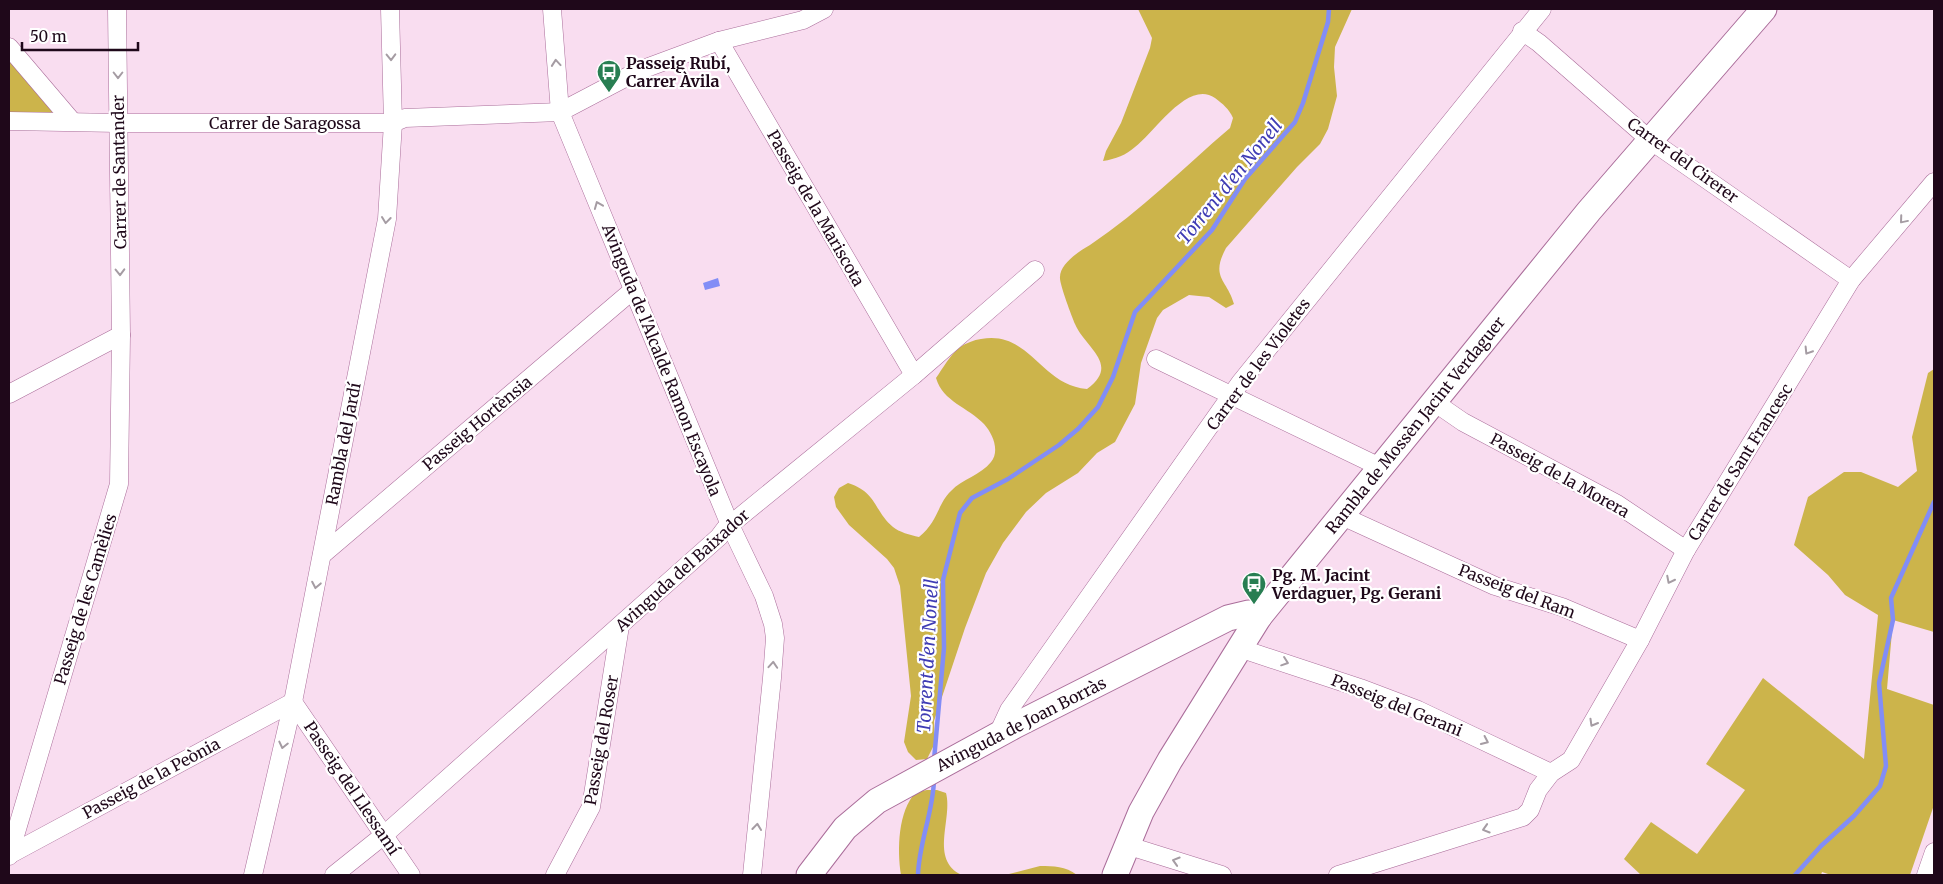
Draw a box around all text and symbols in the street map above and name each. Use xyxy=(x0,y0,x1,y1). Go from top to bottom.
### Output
scale bar xyxy=(22,20,139,52)
text: 50 m xyxy=(30,27,67,46)
place label: Passeig Rubí, Carrer Àvila xyxy=(626,53,730,91)
one-way arrow xyxy=(386,54,396,62)
one-way arrow xyxy=(551,59,562,67)
bus stop icon: Passeig Rubí, Carrer Àvila xyxy=(596,59,622,93)
one-way arrow xyxy=(113,72,123,79)
street label: Carrer de Santander xyxy=(108,95,130,249)
street label: Carrer de Saragossa xyxy=(209,113,361,133)
street label: Carrer del Cirerer xyxy=(1624,113,1742,207)
water label: Torrent d'en Nonell xyxy=(1172,114,1287,249)
street label: Passeig de la Mariscota xyxy=(763,126,869,290)
one-way arrow xyxy=(594,201,604,210)
one-way arrow xyxy=(1899,214,1908,223)
one-way arrow xyxy=(381,216,392,224)
street label: Avinguda de l'Alcalde Ramon Escayola xyxy=(598,220,726,499)
one-way arrow xyxy=(115,269,125,277)
street label: Carrer de les Violetes xyxy=(1202,294,1314,434)
street label: Rambla de Mossèn Jacint Verdaguer xyxy=(1321,312,1509,538)
one-way arrow xyxy=(1804,346,1814,355)
street label: Passeig Hortènsia xyxy=(418,371,536,475)
street label: Rambla del Jardí xyxy=(321,380,365,507)
street label: Carrer de Sant Francesc xyxy=(1684,380,1796,544)
street label: Passeig de la Morera xyxy=(1487,428,1633,522)
street label: Avinguda del Baixador xyxy=(610,505,753,636)
street label: Passeig de les Camèlies xyxy=(49,511,121,687)
street label: Passeig del Ram xyxy=(1456,560,1578,623)
place label: Pg. M. Jacint Verdaguer, Pg. Gerani xyxy=(1271,565,1442,604)
bus stop icon: Pg. M. Jacint Verdaguer, Pg. Gerani xyxy=(1241,571,1267,605)
one-way arrow xyxy=(1666,575,1676,584)
water label: Torrent d'en Nonell xyxy=(912,578,943,734)
one-way arrow xyxy=(311,581,321,590)
one-way arrow xyxy=(1280,656,1289,666)
one-way arrow xyxy=(768,661,779,669)
street label: Passeig del Gerani xyxy=(1328,670,1466,740)
street label: Avinguda de Joan Borràs xyxy=(932,672,1109,776)
street label: Passeig del Roser xyxy=(580,673,622,807)
street label: Passeig del Llessamí xyxy=(300,717,405,859)
one-way arrow xyxy=(1589,718,1599,727)
street label: Passeig de la Peònia xyxy=(79,733,223,823)
one-way arrow xyxy=(1480,735,1489,746)
one-way arrow xyxy=(278,740,289,749)
one-way arrow xyxy=(751,822,762,830)
one-way arrow xyxy=(1483,823,1491,833)
one-way arrow xyxy=(1172,857,1180,867)

